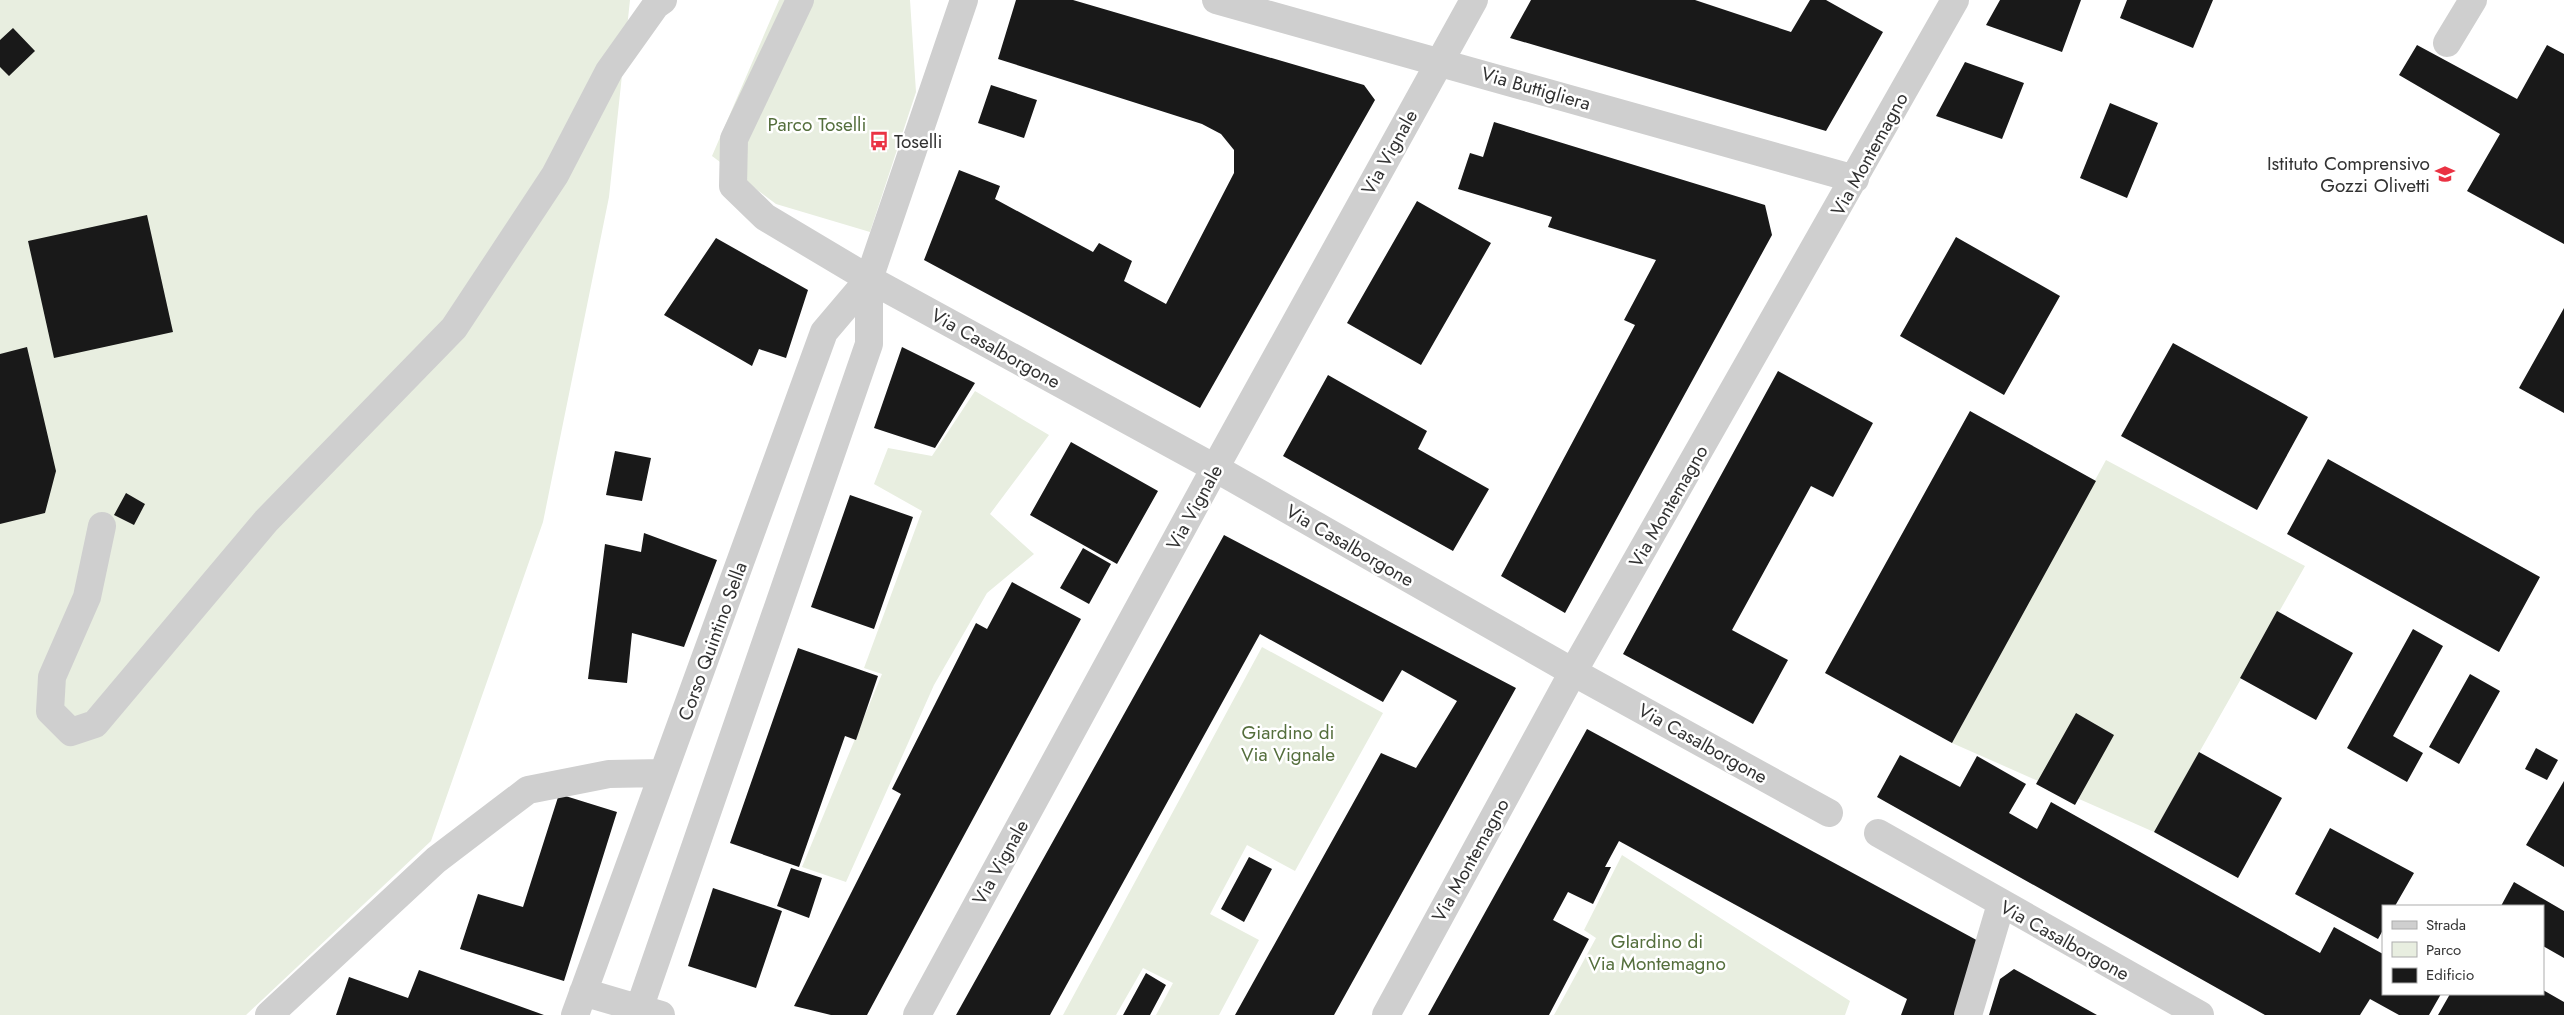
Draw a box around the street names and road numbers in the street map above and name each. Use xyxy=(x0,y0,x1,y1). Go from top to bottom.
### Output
street label: Via Buttigliera xyxy=(1478,60,1594,117)
street label: Via Montemagno xyxy=(1824,88,1915,221)
street label: Via Vignale xyxy=(1355,104,1424,200)
street label: Via Casalborgone xyxy=(926,302,1065,395)
street label: Via Montemagno xyxy=(1622,440,1715,573)
street label: Via Vignale xyxy=(1160,459,1229,555)
street label: Via Casalborgone xyxy=(1281,498,1419,593)
street label: Corso Quintino Sella xyxy=(671,558,754,724)
street label: Via Casalborgone xyxy=(1633,697,1772,790)
street label: Via Montemagno xyxy=(1425,794,1516,927)
street label: Via Vignale xyxy=(966,814,1035,910)
street label: Via Casalborgone xyxy=(1995,894,2134,987)

